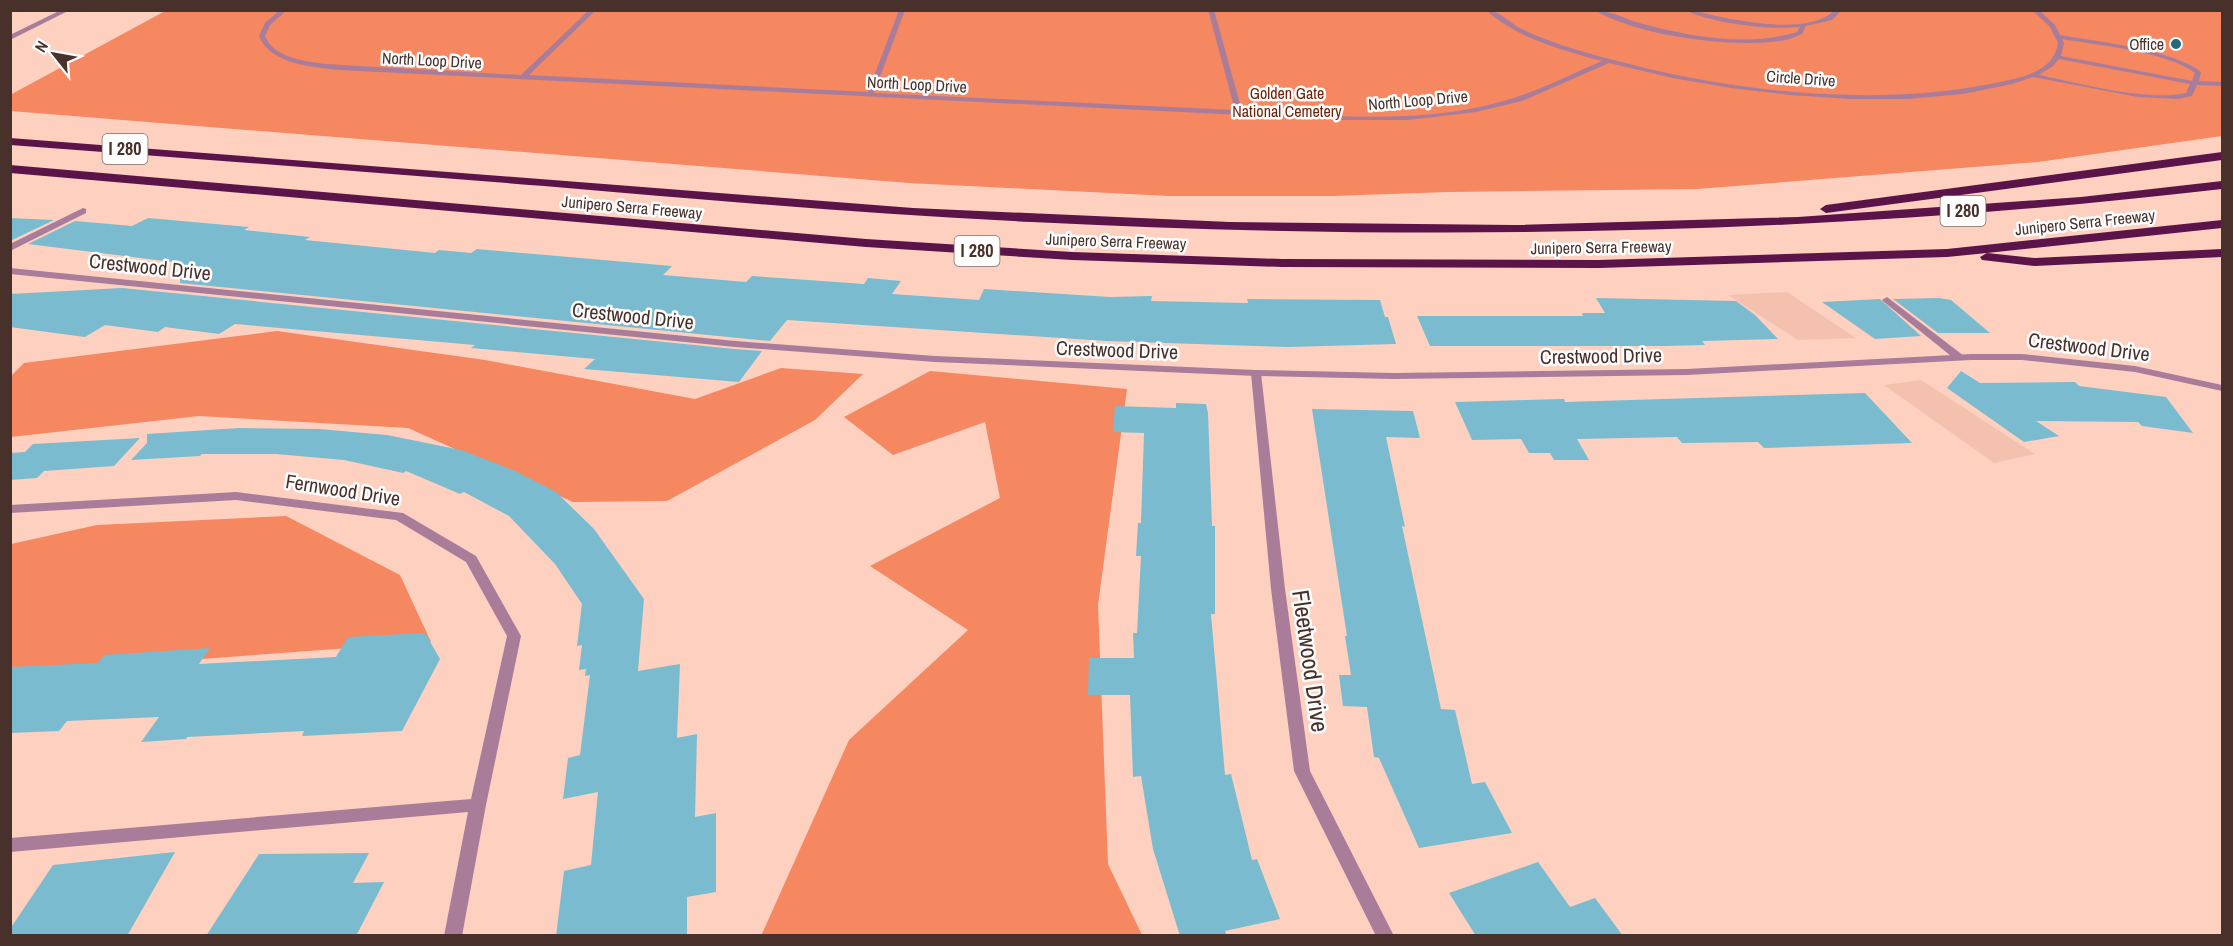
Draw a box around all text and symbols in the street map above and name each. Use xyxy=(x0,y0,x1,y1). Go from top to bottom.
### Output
north arrow xyxy=(24,24,84,84)
place label: Office xyxy=(2129,33,2164,55)
text: N xyxy=(29,37,53,56)
marker: Office xyxy=(2169,37,2183,51)
street label: North Loop Drive xyxy=(382,46,482,74)
street label: Circle Drive xyxy=(1766,65,1836,91)
street label: North Loop Drive xyxy=(867,70,967,98)
park label: Golden Gate National Cemetery xyxy=(1232,82,1342,122)
street label: North Loop Drive xyxy=(1367,85,1469,115)
road number: I 280 xyxy=(102,134,148,164)
street label: Junipero Serra Freeway xyxy=(561,190,703,224)
road number: I 280 xyxy=(1940,196,1986,226)
street label: Junipero Serra Freeway xyxy=(2014,204,2157,240)
street label: Junipero Serra Freeway xyxy=(1045,228,1187,254)
street label: Junipero Serra Freeway xyxy=(1530,235,1672,259)
road number: I 280 xyxy=(954,236,1000,266)
street label: Crestwood Drive xyxy=(88,247,212,286)
street label: Crestwood Drive xyxy=(571,296,695,335)
street label: Crestwood Drive xyxy=(2027,326,2151,367)
street label: Crestwood Drive xyxy=(1056,334,1179,365)
street label: Crestwood Drive xyxy=(1540,341,1662,370)
street label: Fernwood Drive xyxy=(284,467,402,512)
street label: Fleetwood Drive xyxy=(1285,588,1337,734)

